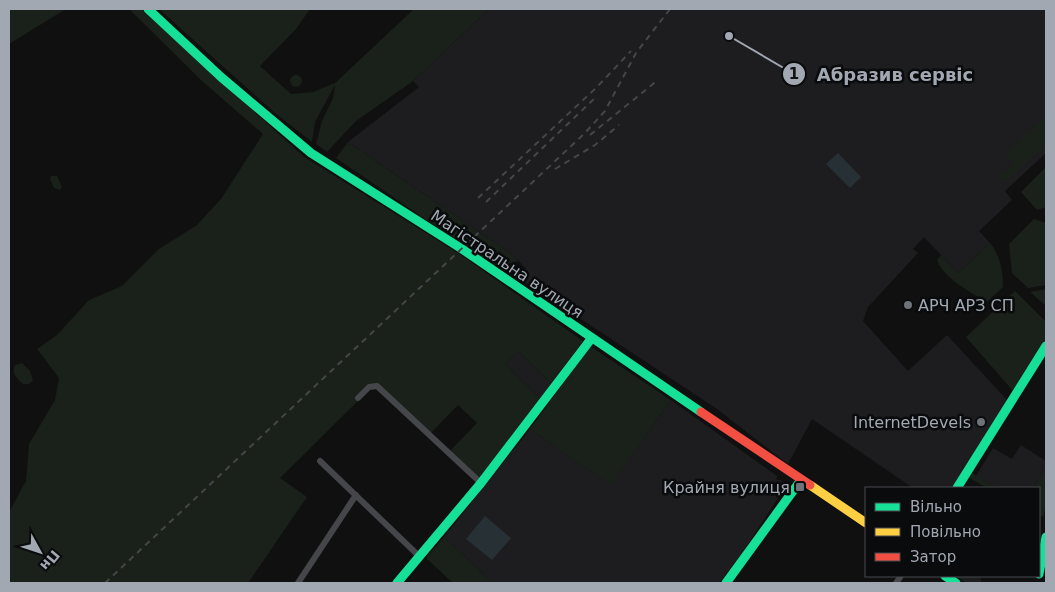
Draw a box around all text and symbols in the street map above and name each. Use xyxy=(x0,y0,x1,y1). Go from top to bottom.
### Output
callout: Абразив сервіс xyxy=(782,58,983,91)
text: Абразив сервіс xyxy=(817,64,973,85)
text: 1 xyxy=(789,65,799,83)
street label: Магістральна вулиця xyxy=(427,206,587,322)
place label: АРЧ АРЗ СП xyxy=(918,296,1014,315)
marker: АРЧ АРЗ СП xyxy=(902,299,914,311)
place label: InternetDevels xyxy=(853,413,971,432)
marker: InternetDevels xyxy=(975,416,987,428)
place label: Крайня вулиця xyxy=(663,478,790,497)
marker: Крайня вулиця xyxy=(794,481,806,493)
legend xyxy=(865,487,1040,577)
text: Вільно xyxy=(910,498,962,516)
text: Повільно xyxy=(910,523,981,541)
north arrow xyxy=(15,527,65,577)
text: Пн xyxy=(37,547,63,574)
text: Затор xyxy=(910,548,956,566)

